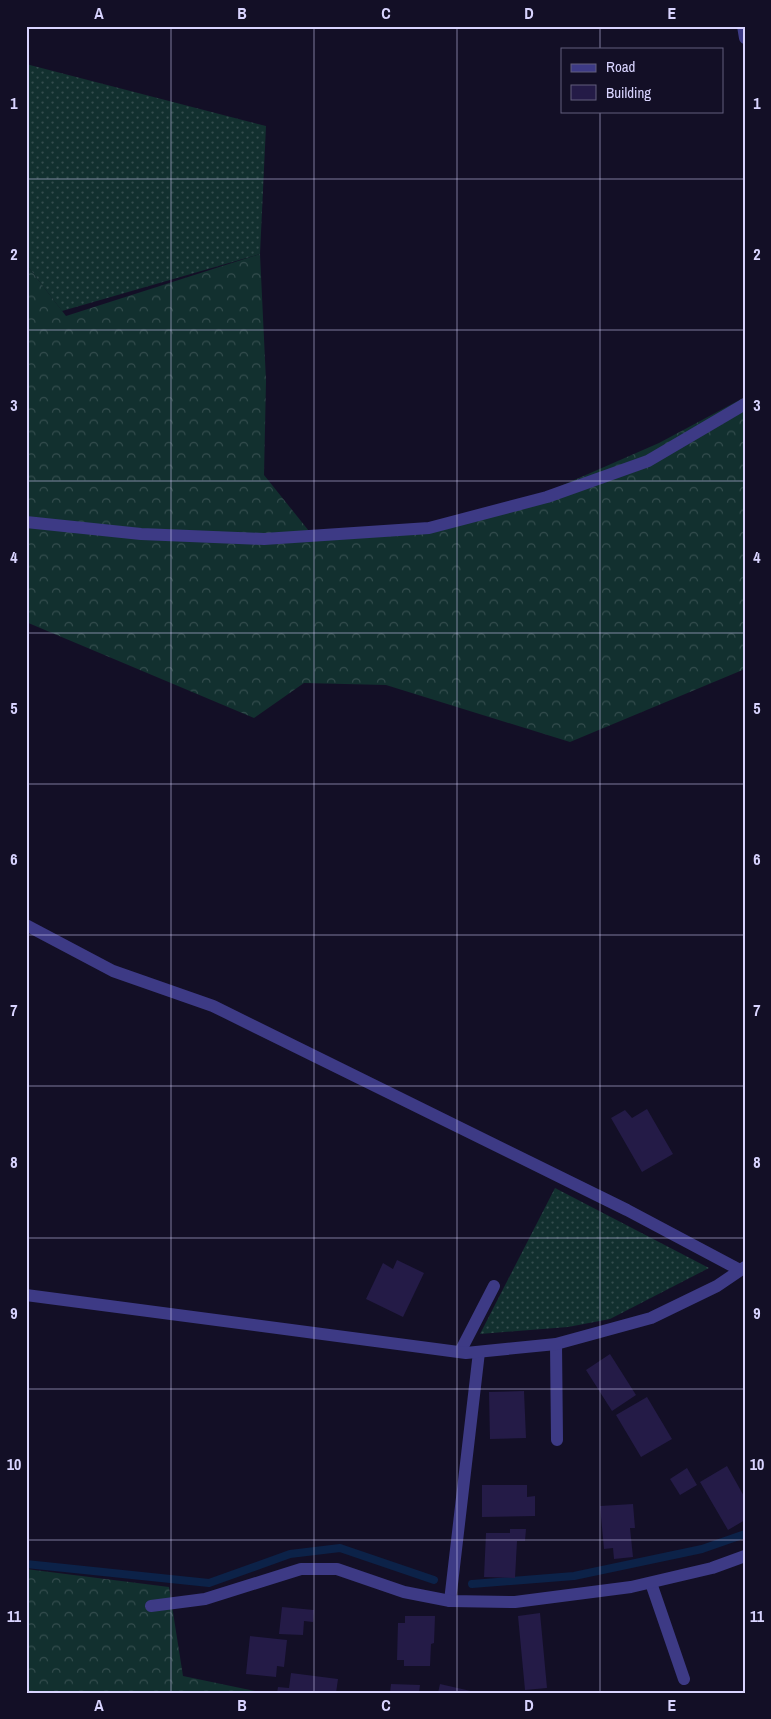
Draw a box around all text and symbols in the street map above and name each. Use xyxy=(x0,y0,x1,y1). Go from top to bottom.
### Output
text: A xyxy=(94,2,104,24)
text: B xyxy=(237,2,247,24)
text: C xyxy=(381,2,391,24)
text: D xyxy=(524,2,534,24)
text: E xyxy=(668,2,677,24)
legend xyxy=(561,48,724,112)
text: Road xyxy=(606,56,635,77)
text: Building xyxy=(606,82,651,103)
text: 1 xyxy=(10,92,18,114)
text: 1 xyxy=(753,92,761,114)
text: 2 xyxy=(10,243,18,265)
text: 2 xyxy=(753,243,761,265)
text: 3 xyxy=(10,394,18,416)
text: 3 xyxy=(753,394,761,416)
text: 4 xyxy=(10,546,18,568)
text: 4 xyxy=(753,546,761,568)
text: 5 xyxy=(10,697,18,719)
text: 5 xyxy=(753,697,761,719)
text: 6 xyxy=(10,848,18,870)
text: 6 xyxy=(753,848,761,870)
text: 7 xyxy=(10,999,18,1021)
text: 7 xyxy=(753,999,761,1021)
text: 8 xyxy=(10,1151,18,1173)
text: 8 xyxy=(753,1151,761,1173)
text: 9 xyxy=(10,1302,18,1324)
text: 9 xyxy=(753,1302,761,1324)
text: 10 xyxy=(7,1453,21,1475)
text: 10 xyxy=(750,1453,764,1475)
text: 11 xyxy=(7,1605,22,1627)
text: 11 xyxy=(750,1605,765,1627)
text: A xyxy=(94,1694,104,1716)
text: B xyxy=(237,1694,247,1716)
text: C xyxy=(381,1694,391,1716)
text: D xyxy=(524,1694,534,1716)
text: E xyxy=(668,1694,677,1716)

